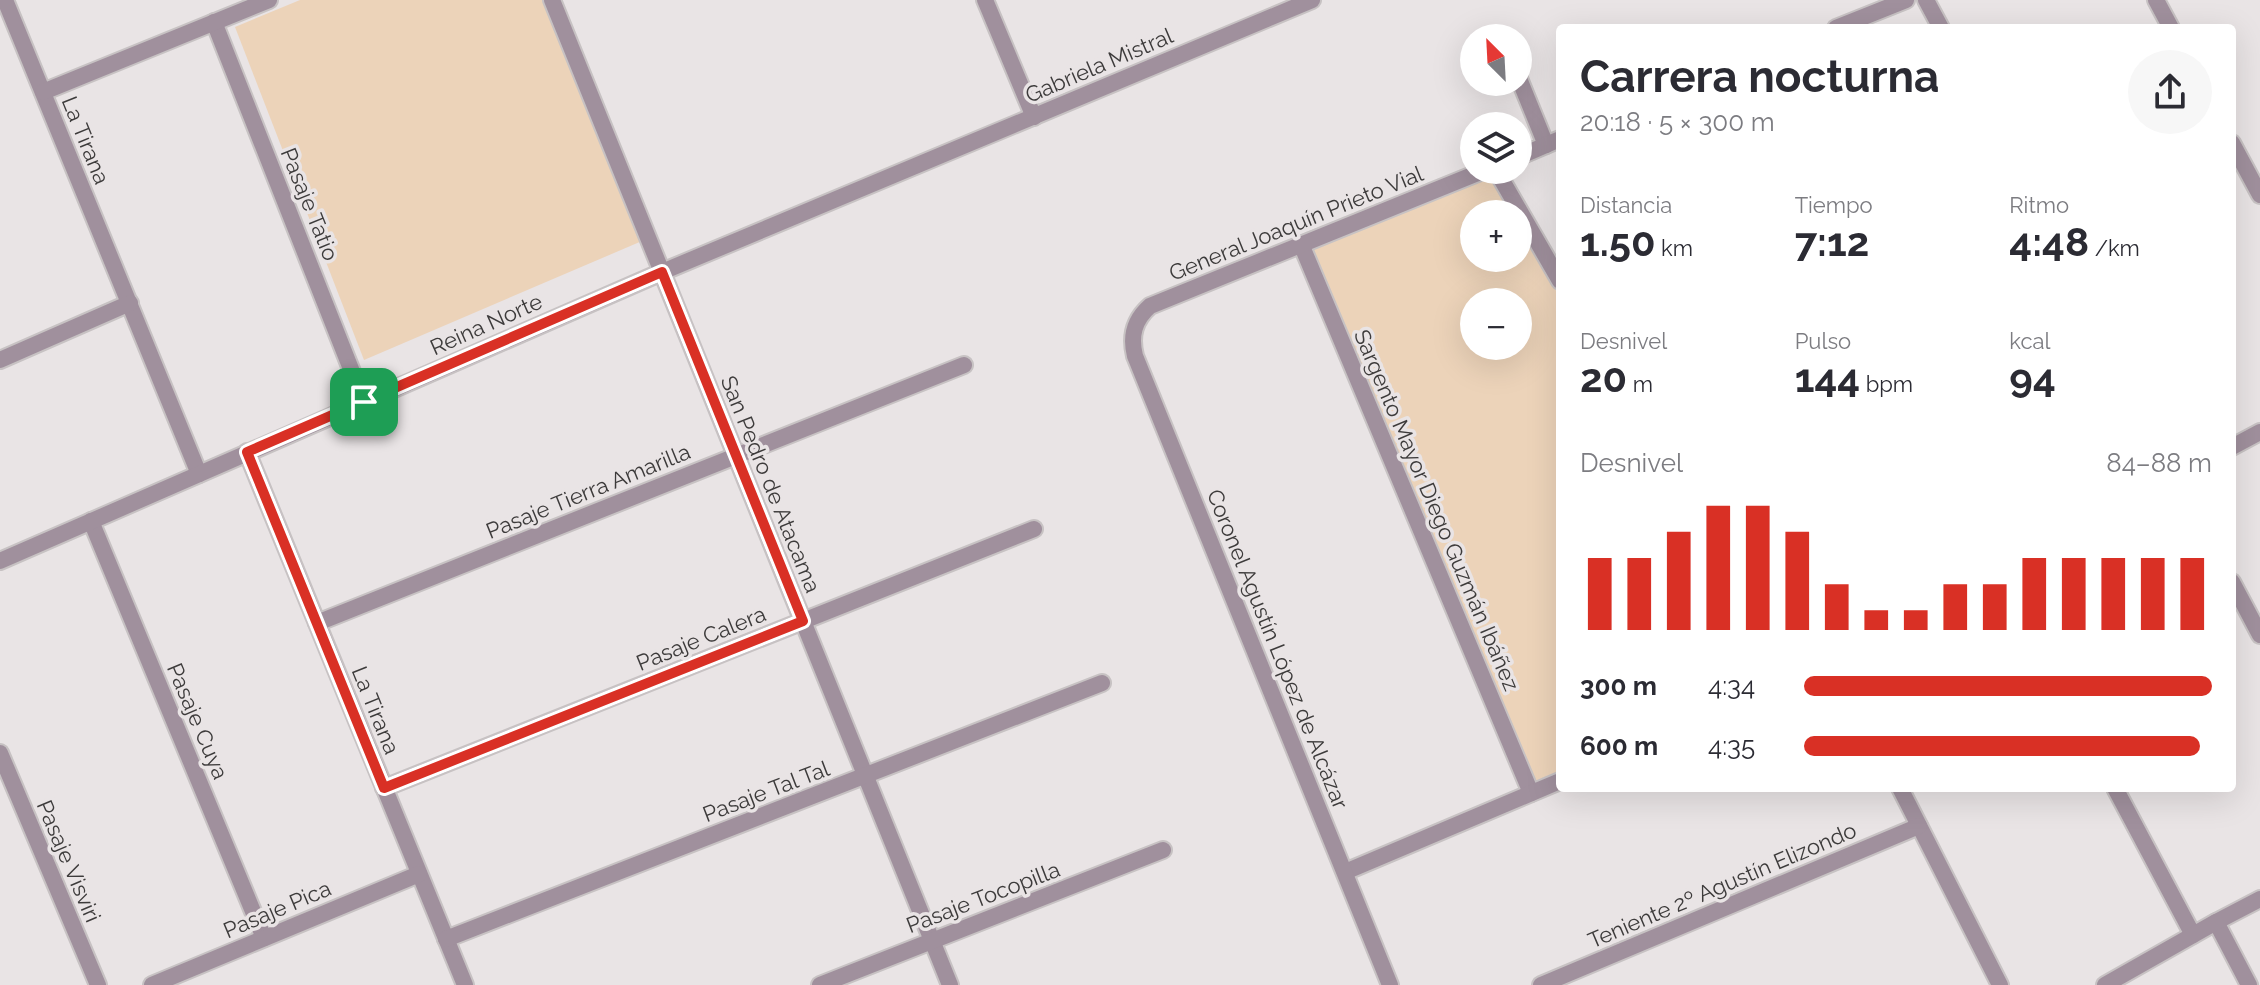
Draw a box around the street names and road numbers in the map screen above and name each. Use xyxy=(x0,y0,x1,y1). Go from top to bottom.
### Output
street label: Gabriela Mistral xyxy=(1021,22,1177,108)
street label: La Tirana xyxy=(57,92,115,188)
street label: Pasaje Tatio xyxy=(276,144,344,264)
street label: General Joaquín Prieto Vial xyxy=(1165,160,1427,286)
street label: Reina Norte xyxy=(426,288,546,360)
street label: Sargento Mayor Diego Guzmán Ibáñez xyxy=(1349,326,1525,695)
street label: San Pedro de Atacama xyxy=(716,372,826,596)
street label: Pasaje Tierra Amarilla xyxy=(482,438,694,544)
street label: Coronel Agustín López de Alcázar xyxy=(1202,485,1354,813)
street label: Pasaje Calera xyxy=(632,600,770,676)
street label: Pasaje Cuya xyxy=(162,659,234,783)
street label: La Tirana xyxy=(347,662,405,758)
street label: Pasaje Tal Tal xyxy=(699,755,833,827)
street label: Pasaje Visviri xyxy=(32,796,106,926)
street label: Teniente 2º Agustín Elizondo xyxy=(1584,817,1860,953)
street label: Pasaje Tocopilla xyxy=(903,856,1063,938)
street label: Pasaje Pica xyxy=(219,875,335,943)

